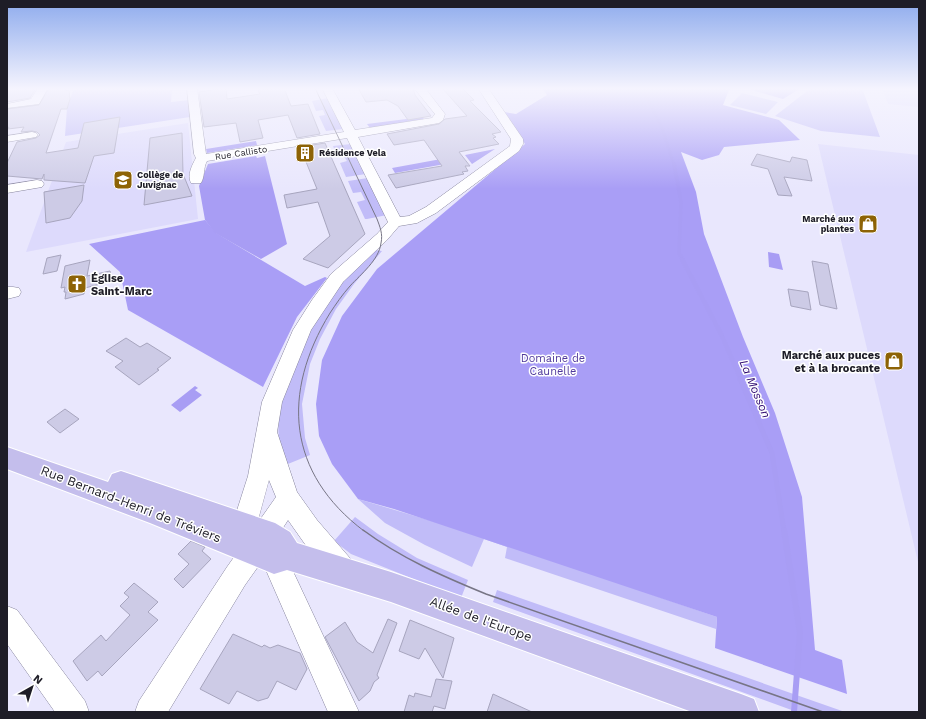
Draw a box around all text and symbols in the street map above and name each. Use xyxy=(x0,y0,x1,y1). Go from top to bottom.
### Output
building icon: Résidence Vela xyxy=(294,142,316,164)
street label: Rue Callisto xyxy=(214,144,268,162)
place label: Résidence Vela xyxy=(319,148,387,158)
school or university icon: Collège de Juvignac xyxy=(112,169,134,191)
place label: Collège de Juvignac xyxy=(137,170,183,190)
shop icon: Marché aux plantes xyxy=(857,213,879,235)
place label: Marché aux plantes xyxy=(802,214,855,234)
place label: Église Saint-Marc xyxy=(91,272,152,298)
church icon: Église Saint-Marc xyxy=(66,273,88,295)
place label: Marché aux puces et à la brocante xyxy=(782,349,880,375)
shop icon: Marché aux puces et à la brocante xyxy=(883,350,905,372)
park label: Domaine de Caunelle xyxy=(521,352,585,378)
water label: La Mosson xyxy=(736,358,774,420)
street label: Rue Bernard-Henri de Tréviers xyxy=(39,463,223,545)
street label: Allée de l'Europe xyxy=(428,594,534,644)
north arrow xyxy=(12,667,52,707)
text: N xyxy=(31,672,45,687)

